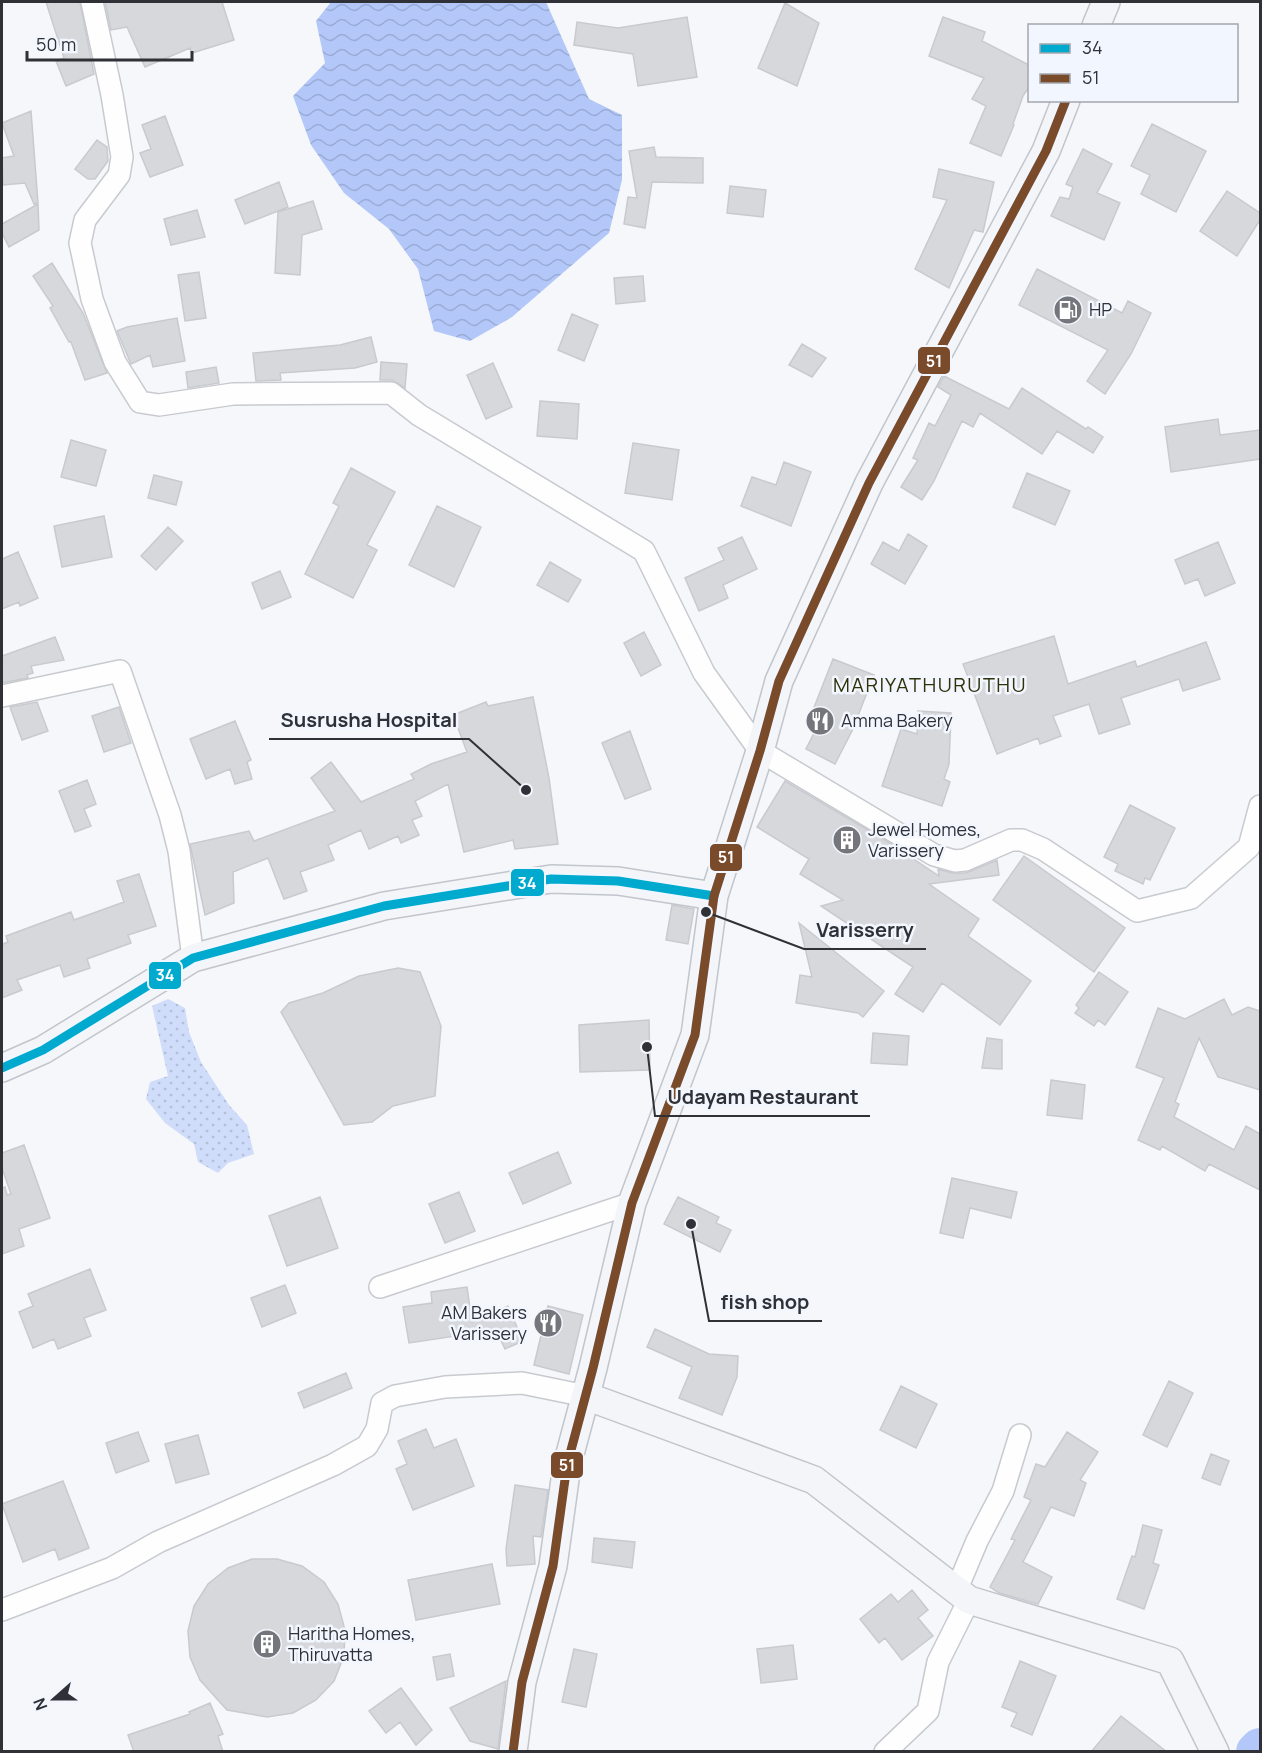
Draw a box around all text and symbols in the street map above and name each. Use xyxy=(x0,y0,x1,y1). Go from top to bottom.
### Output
scale bar xyxy=(27,24,192,62)
legend xyxy=(1028,24,1238,102)
text: 50 m xyxy=(36,32,76,56)
text: 34 xyxy=(1082,35,1103,59)
text: 51 xyxy=(1082,65,1099,89)
fuel station icon: HP xyxy=(1052,294,1084,326)
place label: HP xyxy=(1089,297,1112,321)
line badge: 51 xyxy=(917,346,951,375)
text: 51 xyxy=(926,350,942,372)
district label: MARIYATHURUTHU xyxy=(833,671,1027,698)
callout: Susrusha Hospital xyxy=(269,701,469,739)
restaurant icon: Amma Bakery xyxy=(804,705,836,737)
text: Susrusha Hospital xyxy=(281,706,457,733)
place label: Amma Bakery xyxy=(841,708,953,732)
place label: Jewel Homes, Varissery xyxy=(868,817,981,862)
building icon: Jewel Homes, Varissery xyxy=(831,824,863,856)
line badge: 51 xyxy=(709,843,743,872)
text: 51 xyxy=(718,846,734,868)
line badge: 34 xyxy=(510,868,545,897)
text: 34 xyxy=(517,872,537,894)
callout: Varisserry xyxy=(804,911,926,949)
text: Varisserry xyxy=(816,916,915,943)
line badge: 34 xyxy=(148,961,182,990)
text: 34 xyxy=(155,964,175,986)
callout: Udayam Restaurant xyxy=(655,1078,870,1116)
text: Udayam Restaurant xyxy=(667,1083,859,1110)
callout: fish shop xyxy=(709,1283,822,1321)
text: fish shop xyxy=(721,1288,809,1315)
place label: AM Bakers Varissery xyxy=(441,1300,528,1345)
restaurant icon: AM Bakers Varissery xyxy=(532,1307,564,1339)
line badge: 51 xyxy=(550,1451,584,1479)
text: 51 xyxy=(559,1454,575,1476)
place label: Haritha Homes, Thiruvatta xyxy=(288,1621,415,1666)
building icon: Haritha Homes, Thiruvatta xyxy=(251,1628,283,1660)
north arrow xyxy=(24,1669,84,1729)
text: N xyxy=(28,1695,52,1714)

